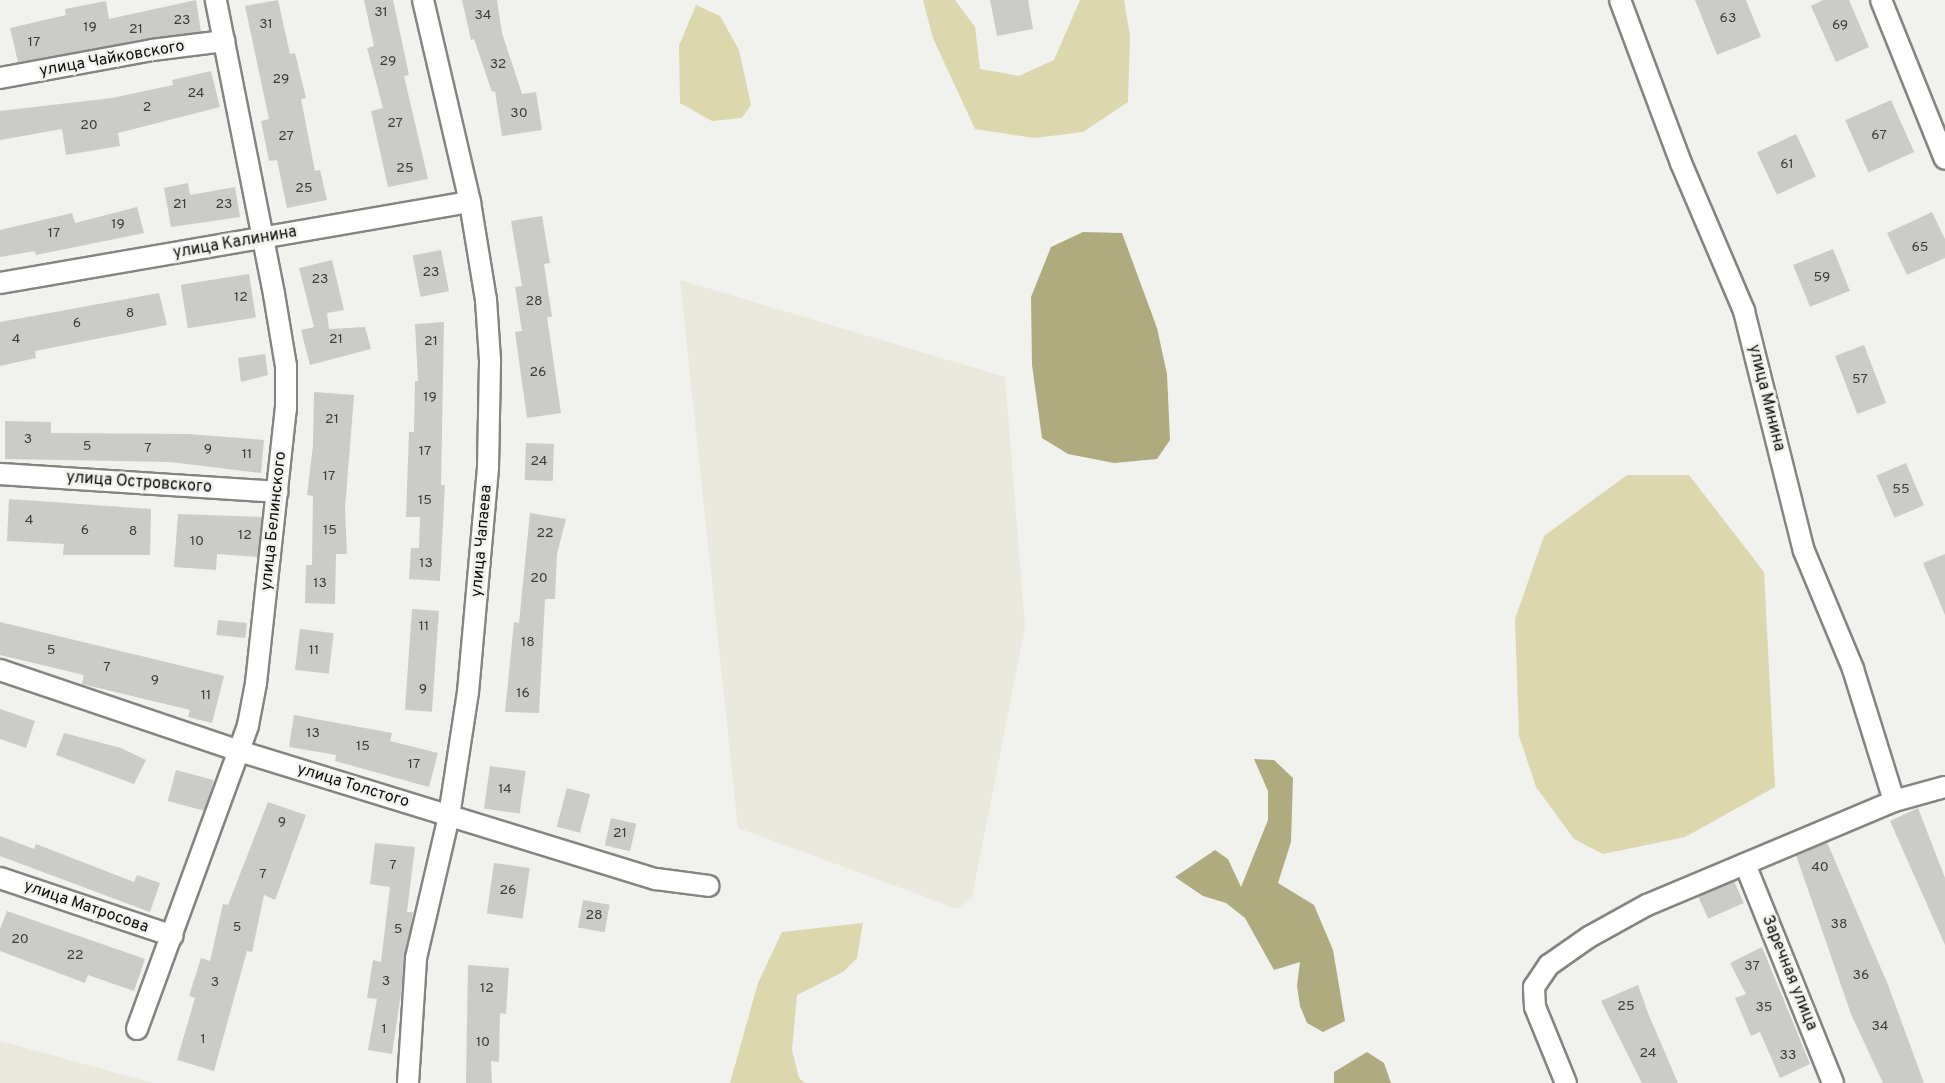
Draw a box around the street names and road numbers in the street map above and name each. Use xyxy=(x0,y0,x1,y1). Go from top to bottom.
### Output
street label: улица Чайковского xyxy=(38,37,186,81)
street label: улица Калинина xyxy=(172,223,298,263)
street label: улица Минина xyxy=(1743,343,1789,453)
street label: улица Белинского xyxy=(257,450,291,592)
street label: улица Островского xyxy=(66,468,212,498)
street label: улица Чапаева xyxy=(468,484,496,598)
street label: улица Толстого xyxy=(294,760,412,812)
street label: улица Матросова xyxy=(21,877,151,937)
street label: Заречная улица xyxy=(1757,913,1821,1033)

